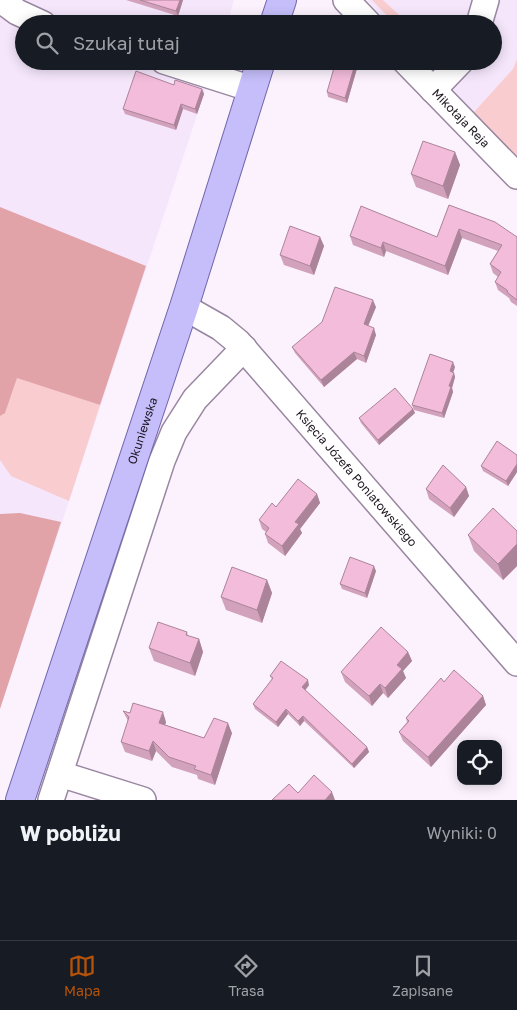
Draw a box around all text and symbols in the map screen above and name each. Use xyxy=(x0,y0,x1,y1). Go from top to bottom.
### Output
search box xyxy=(15,15,502,70)
icon: search xyxy=(33,29,61,57)
text: Szukaj tutaj xyxy=(73,31,180,54)
street label: Mikołaja Reja xyxy=(429,85,493,151)
street label: Okuniewska xyxy=(124,395,160,466)
street label: Księcia Józefa Poniatowskiego xyxy=(293,406,420,550)
map controls xyxy=(457,740,502,785)
button: locate xyxy=(457,740,502,785)
text: W pobliżu xyxy=(20,820,121,846)
text: Wyniki: 0 xyxy=(427,823,497,843)
tab: Mapa xyxy=(64,952,100,999)
tab: Trasa xyxy=(228,952,264,999)
tab: Zapisane xyxy=(392,952,453,999)

